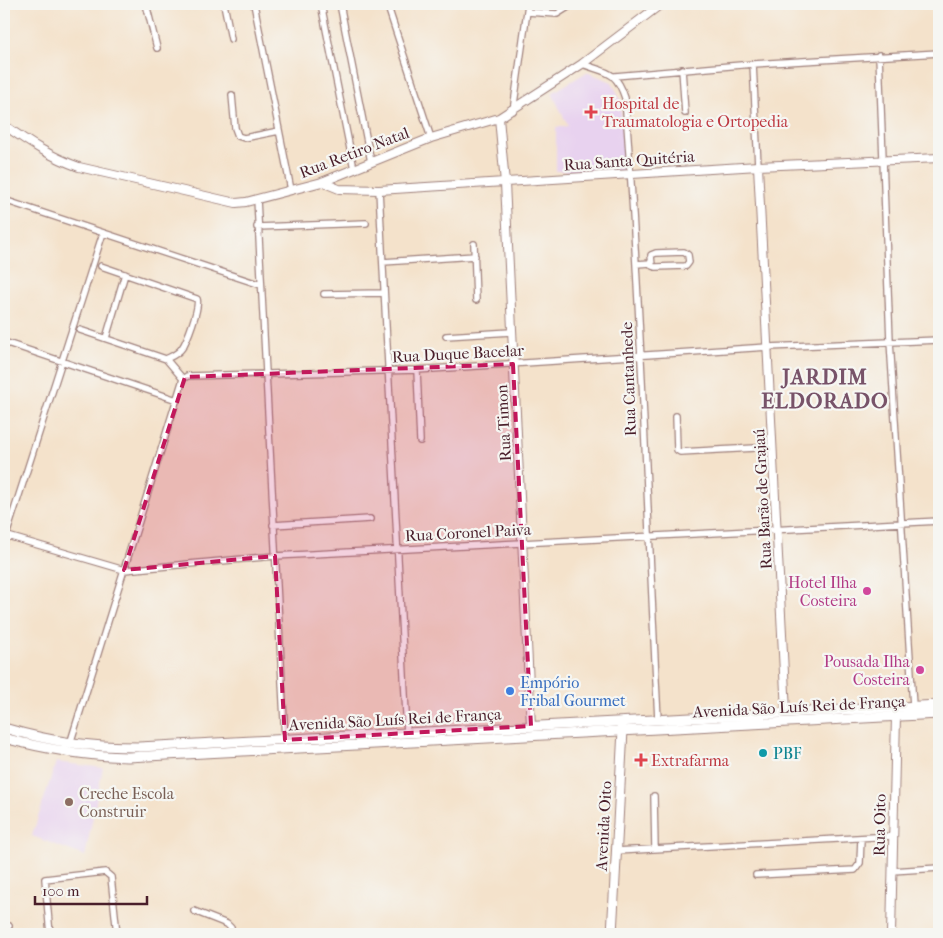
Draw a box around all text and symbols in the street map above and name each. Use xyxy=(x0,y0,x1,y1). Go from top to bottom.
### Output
place label: Hospital de Traumatologia e Ortopedia xyxy=(602,94,789,131)
marker: Hospital de Traumatologia e Ortopedia xyxy=(584,105,598,119)
street label: Rua Retiro Natal xyxy=(297,123,412,182)
street label: Rua Santa Quitéria xyxy=(563,146,696,175)
street label: Rua Cantanhede xyxy=(617,321,640,436)
street label: Rua Duque Bacelar xyxy=(391,341,525,366)
district label: JARDIM ELDORADO xyxy=(761,365,889,413)
street label: Rua Timon xyxy=(492,383,515,462)
street label: Rua Barão de Grajaú xyxy=(749,428,776,570)
street label: Rua Coronel Paiva xyxy=(404,520,532,545)
place label: Hotel Ilha Costeira xyxy=(788,573,858,610)
marker: Hotel Ilha Costeira xyxy=(861,585,873,597)
place label: Pousada Ilha Costeira xyxy=(824,652,911,689)
marker: Pousada Ilha Costeira xyxy=(914,664,926,676)
place label: Empório Fribal Gourmet xyxy=(520,673,626,710)
marker: Empório Fribal Gourmet xyxy=(504,685,516,697)
street label: Avenida São Luís Rei de França xyxy=(691,691,906,722)
street label: Avenida São Luís Rei de França xyxy=(287,704,502,735)
place label: PBF xyxy=(773,744,802,763)
marker: PBF xyxy=(757,747,769,759)
place label: Extrafarma xyxy=(651,751,730,770)
marker: Extrafarma xyxy=(635,754,647,766)
street label: Avenida Oito xyxy=(592,780,615,873)
place label: Creche Escola Construir xyxy=(79,784,175,821)
street label: Rua Oito xyxy=(869,794,890,856)
marker: Creche Escola Construir xyxy=(63,796,75,808)
scale bar xyxy=(35,873,148,905)
text: 100 m xyxy=(42,882,80,900)

